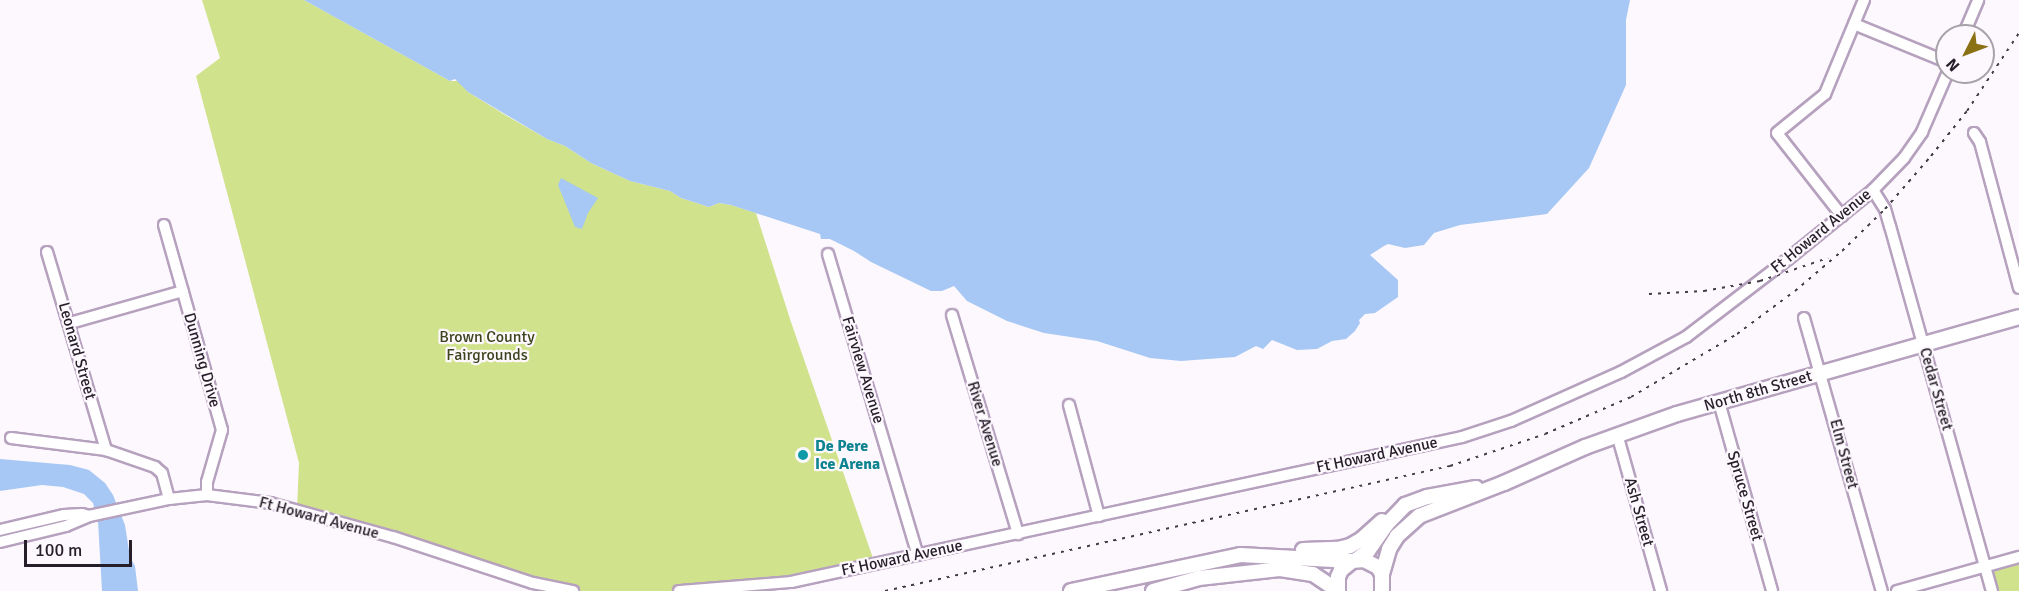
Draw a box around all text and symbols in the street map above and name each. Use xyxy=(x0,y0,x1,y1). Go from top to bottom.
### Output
north arrow xyxy=(1935,24,1995,84)
text: N xyxy=(1942,54,1964,76)
street label: Ft Howard Avenue xyxy=(1767,185,1875,277)
street label: Leonard Street xyxy=(54,300,100,402)
street label: Dunning Drive xyxy=(179,311,225,409)
street label: Fairview Avenue xyxy=(838,314,888,426)
park label: Brown County Fairgrounds xyxy=(439,327,535,365)
street label: Cedar Street xyxy=(1915,345,1957,433)
street label: North 8th Street xyxy=(1702,366,1814,416)
street label: River Avenue xyxy=(963,379,1007,469)
street label: Elm Street xyxy=(1825,417,1863,491)
street label: Ft Howard Avenue xyxy=(1315,433,1439,477)
place label: De Pere Ice Arena xyxy=(815,436,880,474)
marker: De Pere Ice Arena xyxy=(796,448,810,462)
street label: Spruce Street xyxy=(1723,449,1767,543)
street label: Ash Street xyxy=(1620,475,1658,549)
street label: Ft Howard Avenue xyxy=(257,493,381,543)
scale bar xyxy=(27,528,135,566)
street label: Ft Howard Avenue xyxy=(840,536,964,580)
text: 100 m xyxy=(35,539,82,561)

